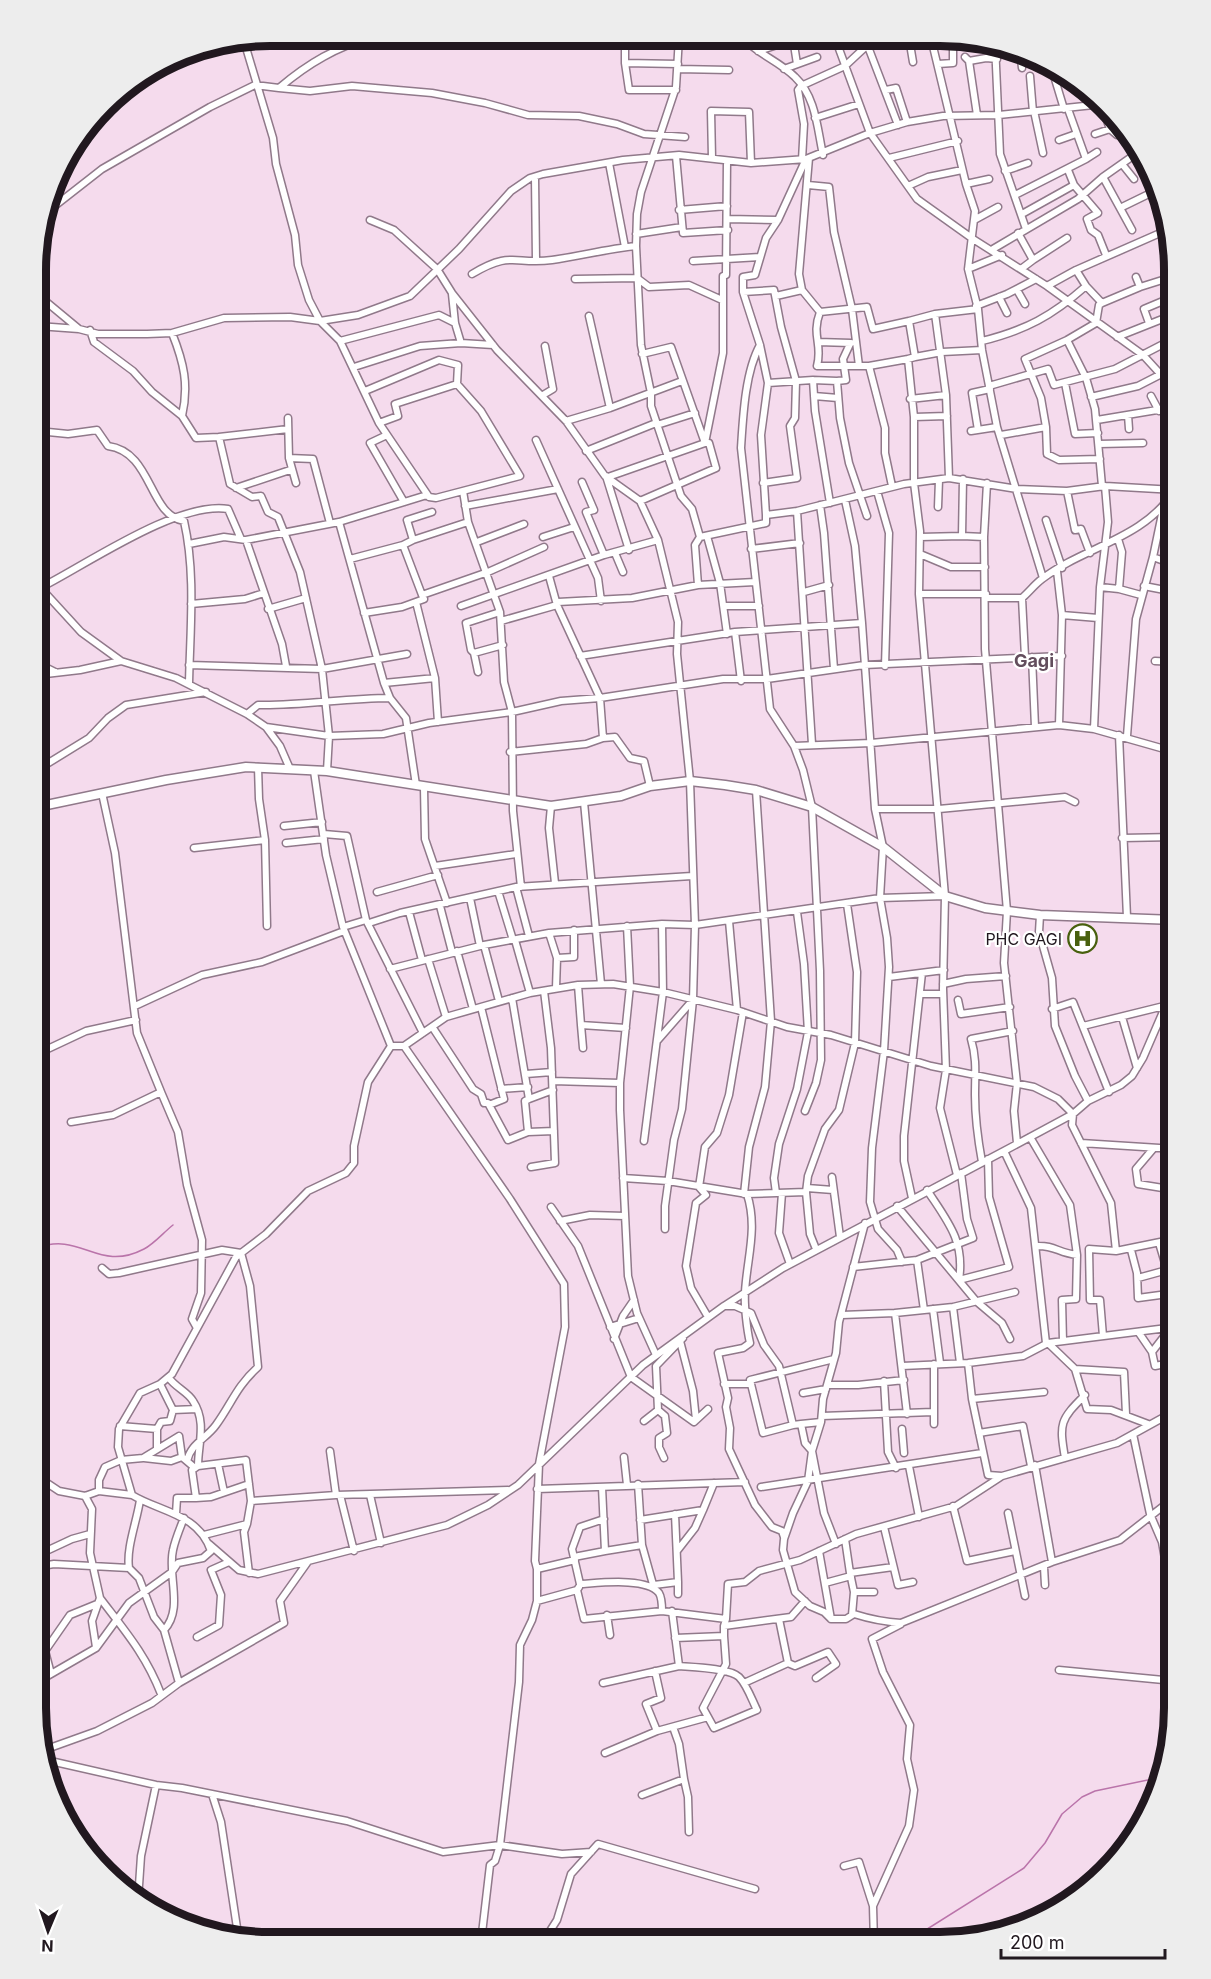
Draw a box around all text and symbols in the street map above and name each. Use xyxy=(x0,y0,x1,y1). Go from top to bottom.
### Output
district label: Gagi xyxy=(1014,650,1054,671)
hospital icon: PHC GAGI xyxy=(1067,923,1099,955)
place label: PHC GAGI xyxy=(985,929,1062,949)
north arrow xyxy=(18,1901,78,1961)
scale bar xyxy=(1001,1922,1164,1960)
text: 200 m xyxy=(1010,1932,1065,1953)
text: N xyxy=(41,1936,54,1956)

